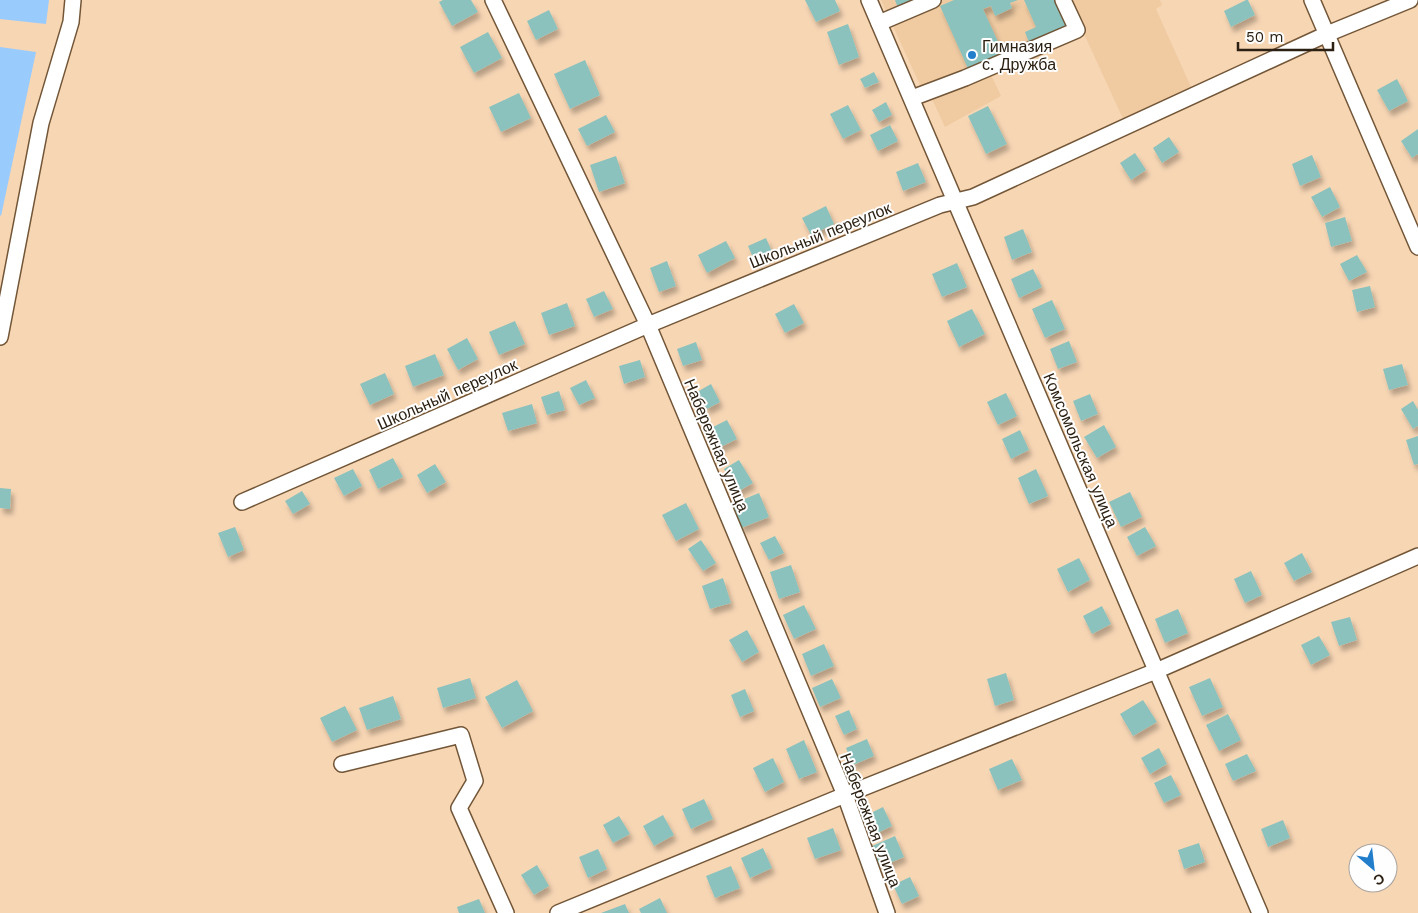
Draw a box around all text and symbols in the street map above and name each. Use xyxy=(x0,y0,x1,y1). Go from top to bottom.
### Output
scale bar xyxy=(1238,20,1333,52)
text: 50 m xyxy=(1246,28,1283,46)
place label: Гимназия с. Дружба xyxy=(982,37,1056,74)
marker: Гимназия с. Дружба xyxy=(966,49,978,61)
street label: Школьный переулок xyxy=(747,198,895,273)
street label: Школьный переулок xyxy=(374,355,521,434)
street label: Комсомольская улица xyxy=(1039,370,1122,530)
street label: Набережная улица xyxy=(680,376,753,515)
street label: Набережная улица xyxy=(836,750,905,890)
north arrow xyxy=(1348,843,1398,893)
text: С xyxy=(1371,870,1387,889)

